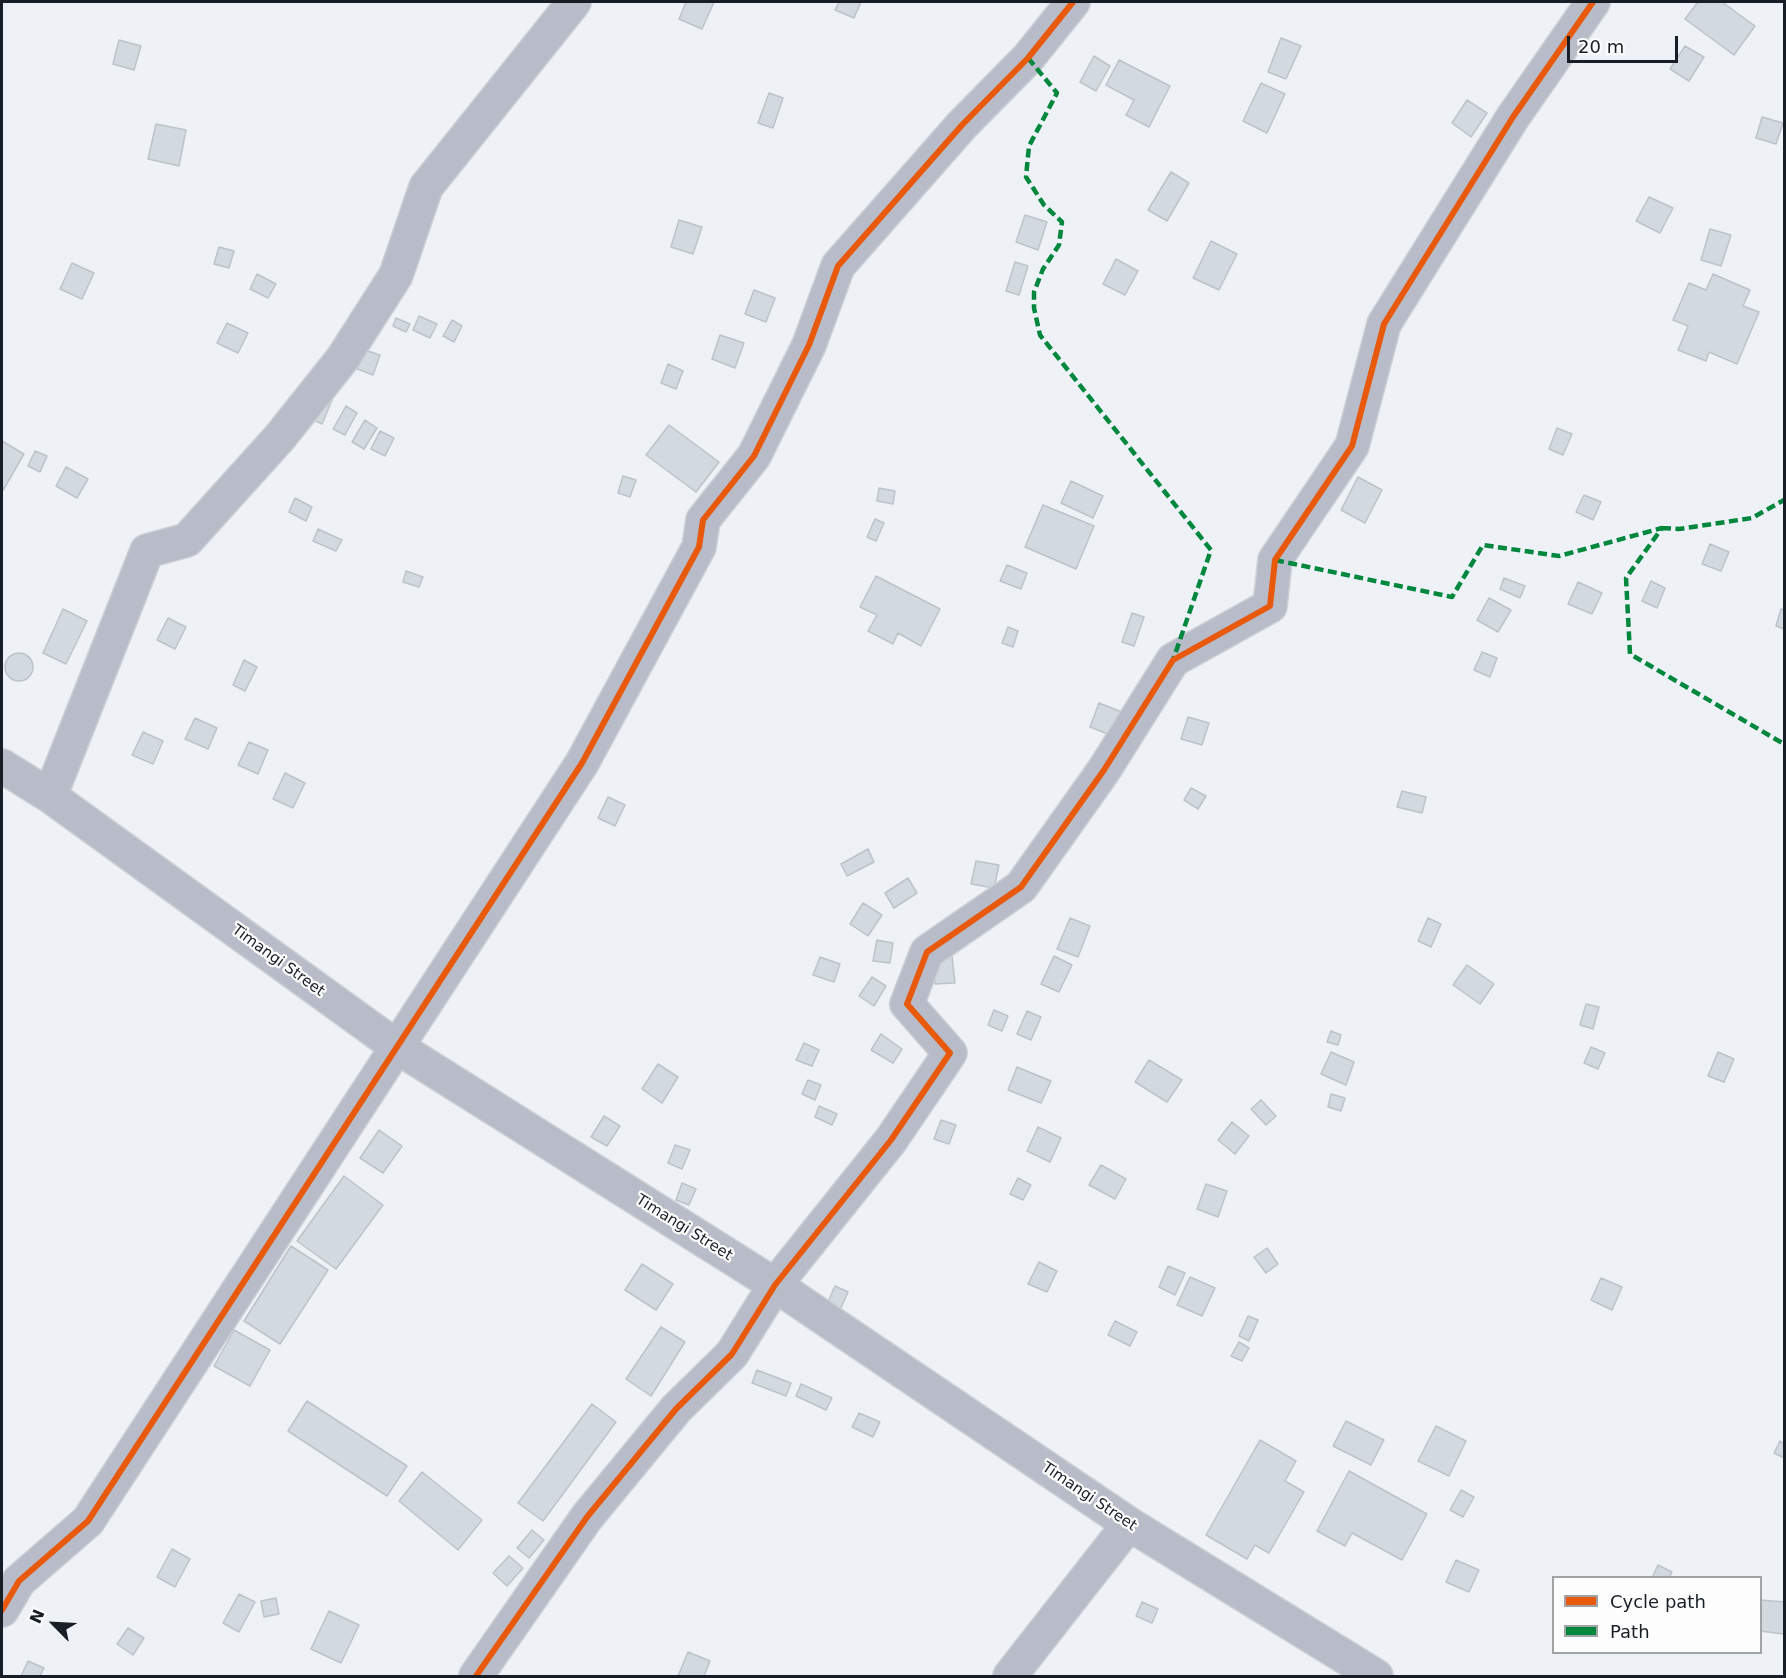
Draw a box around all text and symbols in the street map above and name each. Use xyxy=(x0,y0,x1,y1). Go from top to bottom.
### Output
scale bar xyxy=(1570,24,1681,62)
text: 20 m xyxy=(1578,36,1624,57)
street label: Timangi Street xyxy=(228,921,328,1001)
street label: Timangi Street xyxy=(632,1191,736,1265)
street label: Timangi Street xyxy=(1038,1459,1140,1535)
legend xyxy=(1552,1576,1762,1654)
text: Cycle path xyxy=(1610,1591,1706,1612)
north arrow xyxy=(24,1594,84,1654)
text: N xyxy=(26,1607,48,1626)
text: Path xyxy=(1610,1621,1650,1642)

